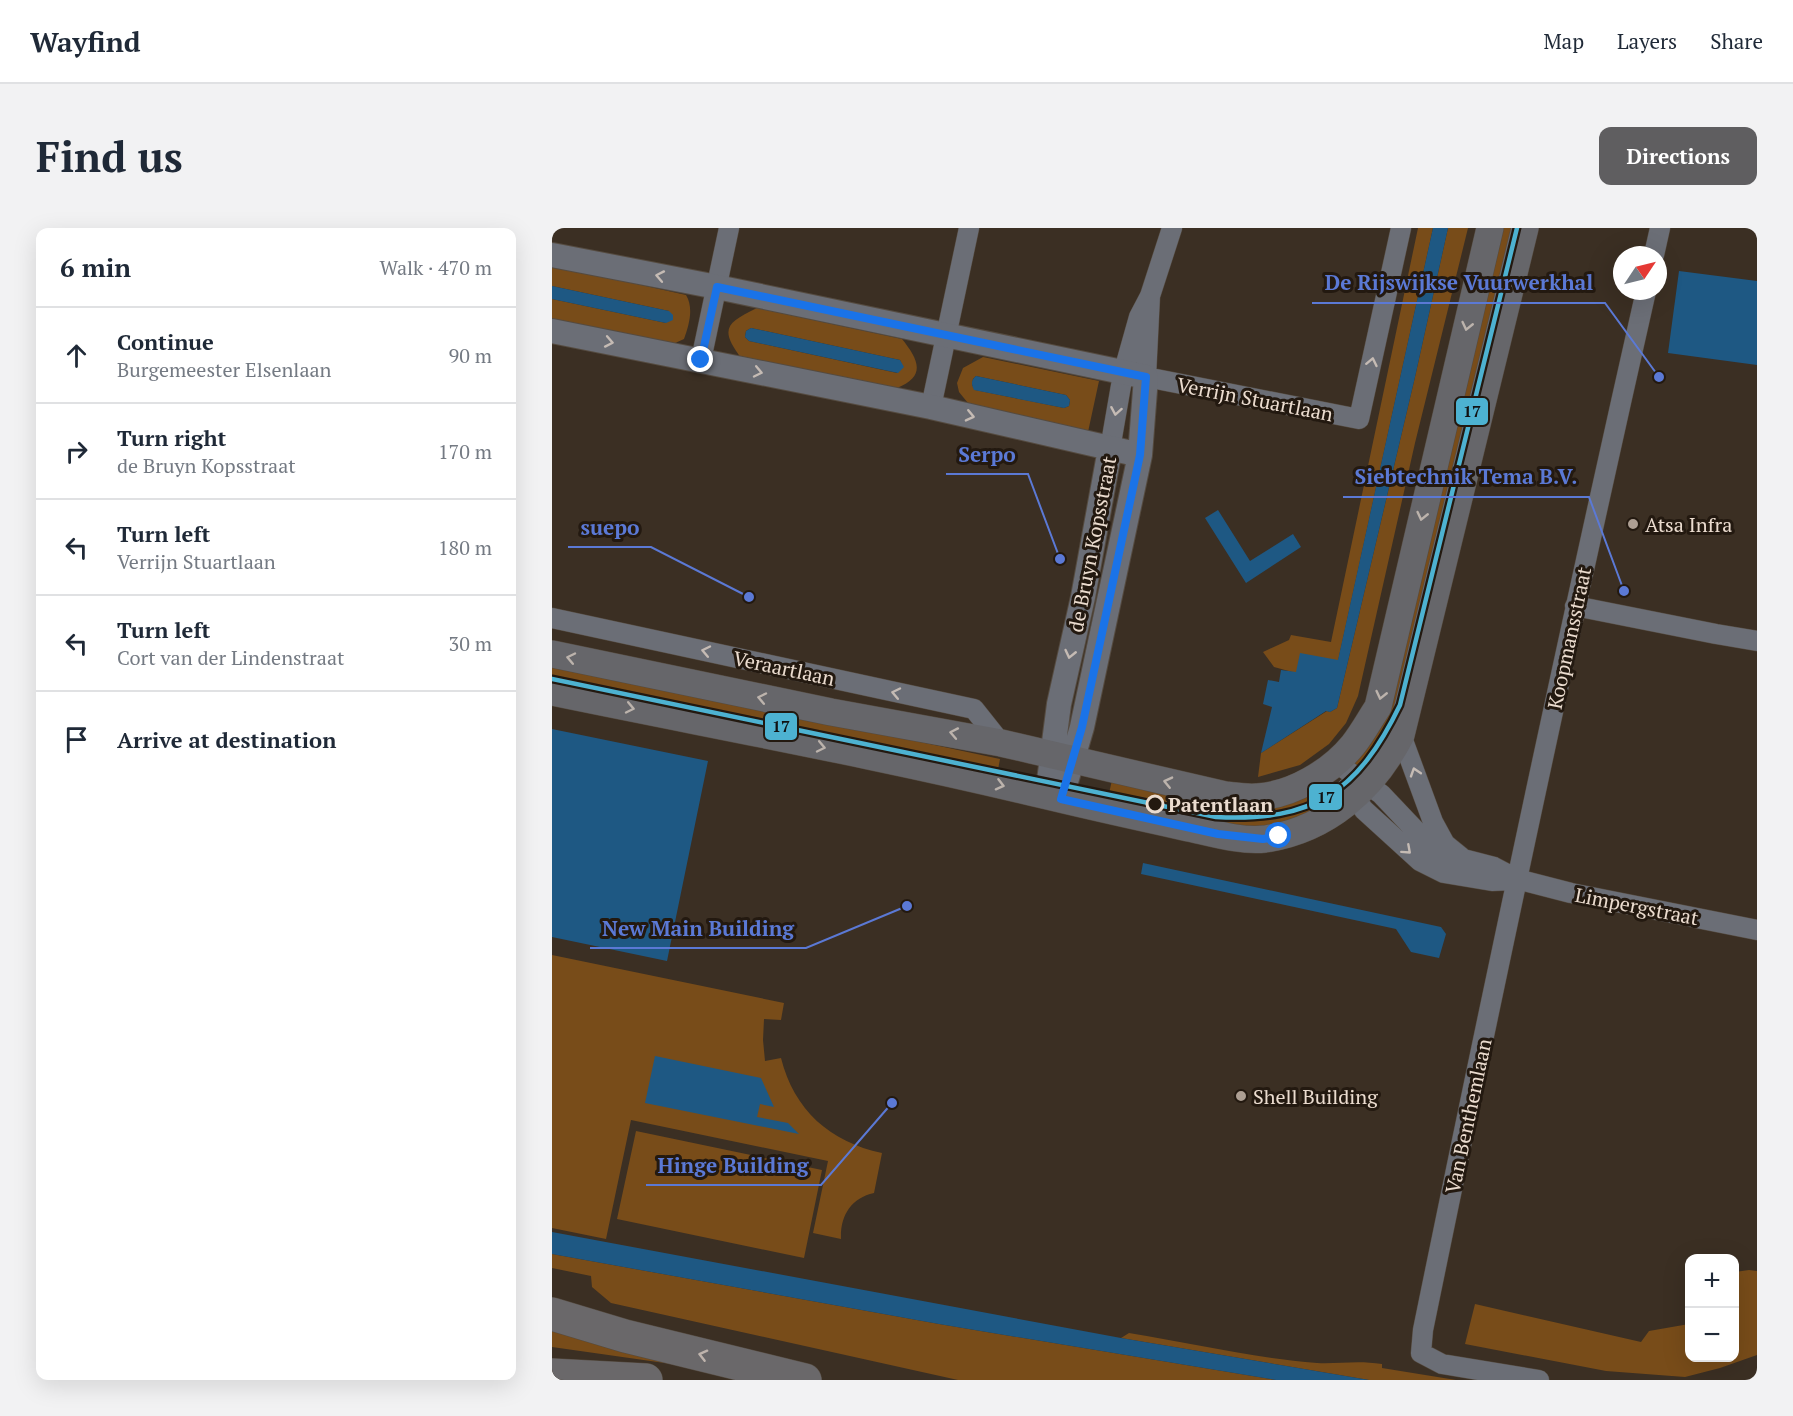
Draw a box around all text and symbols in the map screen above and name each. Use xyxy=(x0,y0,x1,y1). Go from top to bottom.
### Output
text: Wayfind xyxy=(30,23,141,60)
text: Map xyxy=(1543,27,1584,55)
text: Layers xyxy=(1617,27,1677,55)
text: Share xyxy=(1710,27,1763,55)
button: Directions xyxy=(1599,127,1757,185)
text: Find us xyxy=(36,128,183,184)
north arrow xyxy=(1613,246,1667,300)
text: 6 min xyxy=(60,250,131,284)
text: Walk · 470 m xyxy=(380,254,492,281)
callout: De Rijswijkse Vuurwerkhal xyxy=(1312,264,1605,303)
text: De Rijswijkse Vuurwerkhal xyxy=(1325,268,1593,296)
one-way arrow xyxy=(655,270,665,283)
one-way arrow xyxy=(1461,321,1474,331)
text: Continue xyxy=(117,327,214,356)
one-way arrow xyxy=(604,335,614,348)
icon: ahead xyxy=(60,339,93,372)
text: 90 m xyxy=(449,342,492,369)
route end xyxy=(687,346,713,372)
text: Burgemeester Elsenlaan xyxy=(117,356,331,383)
one-way arrow xyxy=(1364,357,1377,367)
one-way arrow xyxy=(753,364,763,377)
street label: Verrijn Stuartlaan xyxy=(1175,371,1336,427)
line badge: 17 xyxy=(1455,397,1489,426)
text: 17 xyxy=(1463,400,1481,422)
one-way arrow xyxy=(1110,406,1123,416)
one-way arrow xyxy=(964,409,974,422)
text: Turn right xyxy=(117,423,226,452)
icon: right xyxy=(60,435,93,468)
callout: Serpo xyxy=(946,435,1028,474)
text: 170 m xyxy=(438,438,492,465)
text: Serpo xyxy=(958,440,1016,468)
text: de Bruyn Kopsstraat xyxy=(117,452,296,479)
street label: de Bruyn Kopsstraat xyxy=(1062,453,1122,634)
callout: Siebtechnik Tema B.V. xyxy=(1343,458,1589,497)
text: Siebtechnik Tema B.V. xyxy=(1355,462,1577,490)
callout: suepo xyxy=(568,508,651,547)
one-way arrow xyxy=(1417,510,1430,520)
place label: Atsa Infra xyxy=(1645,511,1732,538)
text: suepo xyxy=(580,513,640,541)
marker: Atsa Infra xyxy=(1626,517,1640,531)
text: Turn left xyxy=(117,519,210,548)
icon: left xyxy=(60,531,93,564)
text: 180 m xyxy=(438,534,492,561)
text: Verrijn Stuartlaan xyxy=(117,548,276,575)
street label: Koopmansstraat xyxy=(1541,564,1597,712)
text: Turn left xyxy=(117,615,210,644)
icon: left xyxy=(60,627,93,660)
text: 30 m xyxy=(449,630,492,657)
text: Cort van der Lindenstraat xyxy=(117,644,344,671)
street label: Veraartlaan xyxy=(731,644,837,692)
one-way arrow xyxy=(701,646,711,659)
one-way arrow xyxy=(1065,649,1078,659)
one-way arrow xyxy=(567,652,577,665)
one-way arrow xyxy=(892,687,902,700)
one-way arrow xyxy=(1375,689,1388,699)
one-way arrow xyxy=(758,692,768,705)
one-way arrow xyxy=(625,701,635,714)
line badge: 17 xyxy=(764,712,798,741)
text: 17 xyxy=(772,715,790,737)
icon: arrive xyxy=(60,723,93,756)
text: Arrive at destination xyxy=(117,725,336,754)
one-way arrow xyxy=(949,727,959,740)
one-way arrow xyxy=(815,740,825,753)
one-way arrow xyxy=(1410,767,1422,778)
one-way arrow xyxy=(1163,776,1173,789)
one-way arrow xyxy=(994,777,1004,790)
line badge: 17 xyxy=(1308,783,1343,811)
text: 17 xyxy=(1317,786,1335,808)
place label: Patentlaan xyxy=(1168,791,1273,818)
marker: Patentlaan xyxy=(1146,795,1164,813)
route start xyxy=(1265,822,1291,848)
one-way arrow xyxy=(1400,843,1411,854)
street label: Limpergstraat xyxy=(1573,881,1702,931)
callout: New Main Building xyxy=(590,909,806,948)
text: New Main Building xyxy=(602,914,795,942)
street label: Van Benthemlaan xyxy=(1438,1036,1498,1196)
place label: Shell Building xyxy=(1253,1083,1378,1110)
marker: Shell Building xyxy=(1234,1089,1248,1103)
callout: Hinge Building xyxy=(646,1146,821,1185)
text: Hinge Building xyxy=(658,1151,810,1179)
map controls xyxy=(1685,1254,1739,1362)
button: + xyxy=(1685,1254,1739,1308)
button: − xyxy=(1685,1308,1739,1362)
one-way arrow xyxy=(698,1349,708,1362)

